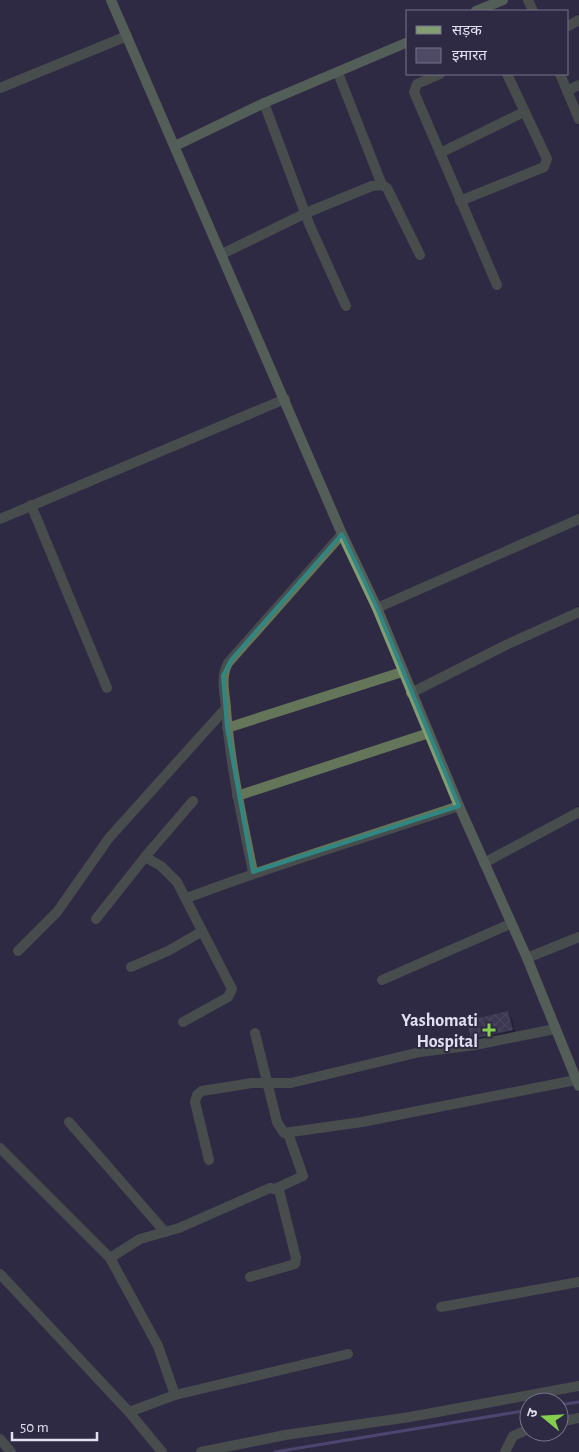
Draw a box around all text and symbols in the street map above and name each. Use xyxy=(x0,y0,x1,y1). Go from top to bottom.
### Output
legend xyxy=(406,10,569,75)
text: सड़क xyxy=(452,23,482,38)
text: इमारत xyxy=(452,48,487,63)
place label: Yashomati Hospital xyxy=(401,1012,478,1051)
marker: Yashomati Hospital xyxy=(482,1023,496,1037)
north arrow xyxy=(519,1392,569,1442)
text: उ xyxy=(525,1406,541,1419)
scale bar xyxy=(12,1410,98,1442)
text: 50 m xyxy=(20,1420,49,1435)

